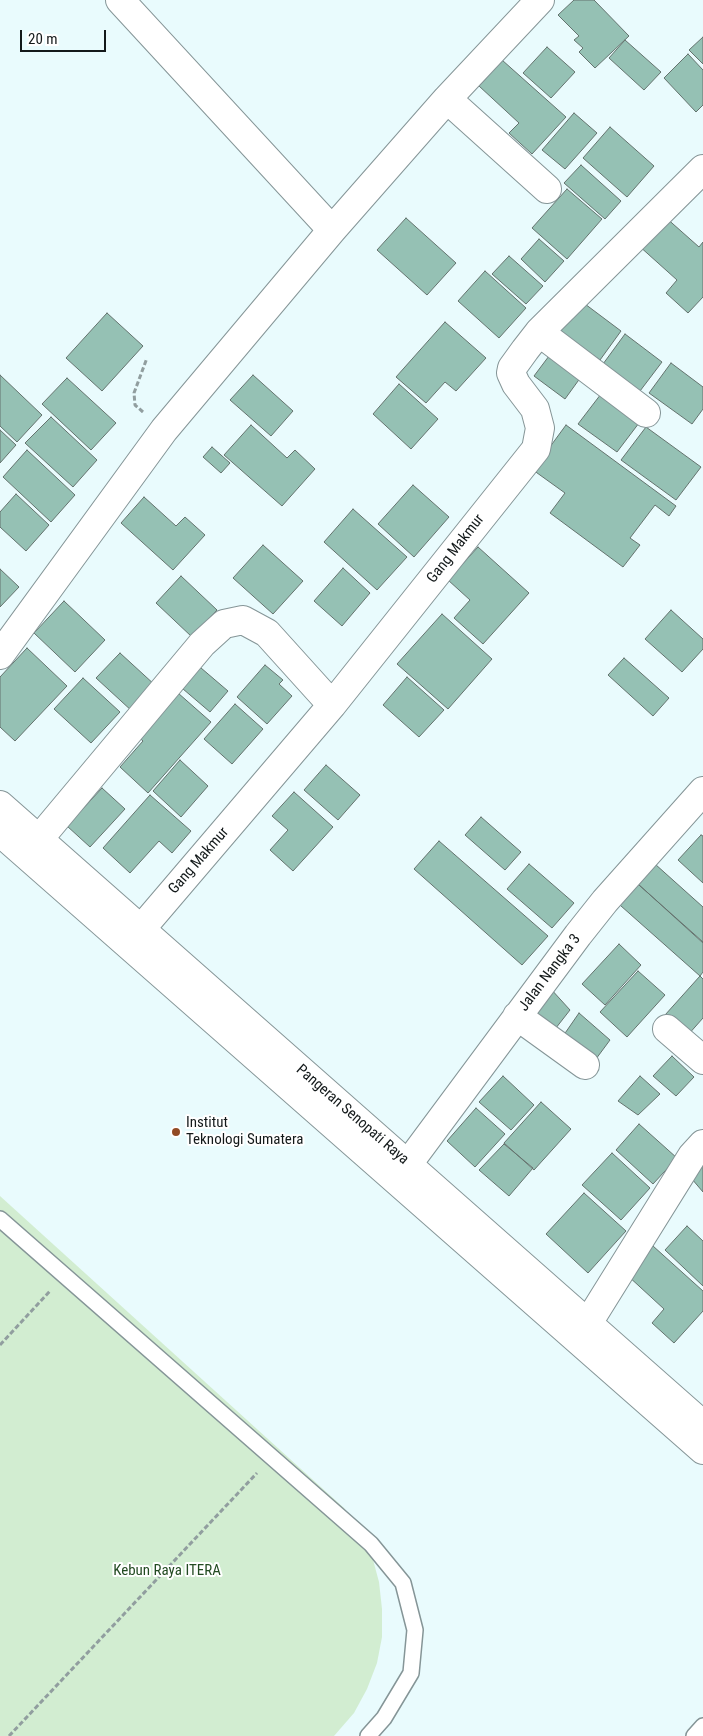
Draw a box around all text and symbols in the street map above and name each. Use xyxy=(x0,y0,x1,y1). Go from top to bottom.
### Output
scale bar xyxy=(22,20,109,52)
text: 20 m xyxy=(28,30,58,48)
street label: Gang Makmur xyxy=(423,511,489,587)
street label: Gang Makmur xyxy=(165,824,233,898)
street label: Jalan Nangka 3 xyxy=(515,931,585,1015)
street label: Pangeran Senopati Raya xyxy=(292,1061,412,1169)
place label: Institut Teknologi Sumatera xyxy=(186,1114,303,1149)
marker: Institut Teknologi Sumatera xyxy=(170,1126,182,1138)
park label: Kebun Raya ITERA xyxy=(113,1562,221,1580)

